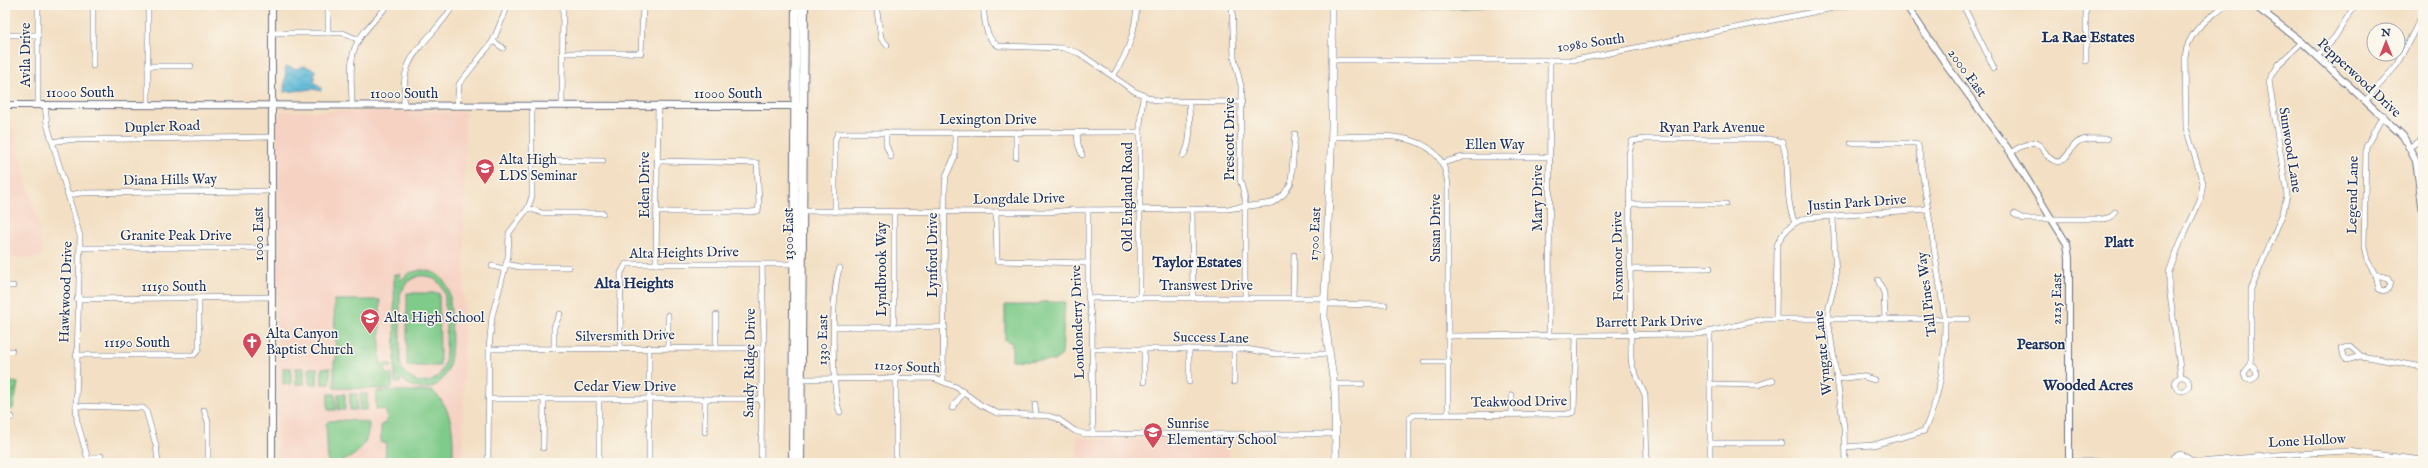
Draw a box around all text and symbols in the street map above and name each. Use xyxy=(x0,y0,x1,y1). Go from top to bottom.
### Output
street label: Avila Drive xyxy=(17,22,35,88)
north arrow xyxy=(2366,22,2406,62)
text: N xyxy=(2380,26,2391,40)
district label: La Rae Estates xyxy=(2041,28,2135,47)
street label: 10980 South xyxy=(1556,29,1626,57)
street label: Pepperwood Drive xyxy=(2313,34,2405,122)
street label: 2000 East xyxy=(1943,45,1991,101)
street label: 11000 South xyxy=(46,84,115,102)
street label: 11000 South xyxy=(370,85,439,103)
street label: 11000 South xyxy=(694,85,763,103)
street label: Prescott Drive xyxy=(1221,97,1239,181)
street label: Sunwood Lane xyxy=(2274,106,2306,195)
street label: Lexington Drive xyxy=(939,111,1037,129)
street label: Dupler Road xyxy=(124,117,201,137)
street label: Ryan Park Avenue xyxy=(1659,119,1766,137)
street label: Ellen Way xyxy=(1465,136,1525,154)
street label: Old England Road xyxy=(1119,141,1137,252)
place label: Alta High LDS Seminar xyxy=(498,151,577,185)
street label: Eden Drive xyxy=(636,151,654,218)
street label: Legend Lane xyxy=(2343,155,2363,234)
school or university icon: Alta High LDS Seminar xyxy=(474,157,496,185)
street label: Mary Drive xyxy=(1529,164,1547,231)
street label: Diana Hills Way xyxy=(123,170,217,190)
street label: Longdale Drive xyxy=(973,189,1066,209)
street label: Justin Park Drive xyxy=(1805,191,1908,216)
street label: Susan Drive xyxy=(1427,193,1445,262)
street label: 1700 East xyxy=(1305,206,1325,261)
street label: 1000 East xyxy=(250,207,268,261)
street label: 1300 East xyxy=(780,207,798,260)
street label: Foxmoor Drive xyxy=(1608,210,1628,301)
street label: Lynford Drive xyxy=(924,212,942,297)
street label: Lyndbrook Way xyxy=(873,221,891,316)
street label: Granite Peak Drive xyxy=(120,227,232,245)
district label: Platt xyxy=(2104,233,2135,252)
street label: Hawkwood Drive xyxy=(55,240,77,343)
street label: Alta Heights Drive xyxy=(628,243,740,263)
street label: Tall Pines Way xyxy=(1913,251,1941,337)
district label: Taylor Estates xyxy=(1152,253,1242,272)
street label: Londonderry Drive xyxy=(1067,264,1089,379)
street label: 2125 East xyxy=(2048,273,2066,325)
district label: Alta Heights xyxy=(593,274,674,293)
street label: Transwest Drive xyxy=(1159,277,1253,295)
street label: 11150 South xyxy=(142,278,207,296)
school or university icon: Alta High School xyxy=(359,307,381,335)
street label: Sandy Ridge Drive xyxy=(740,308,760,418)
place label: Alta High School xyxy=(383,309,485,327)
street label: Wyngate Lane xyxy=(1810,309,1836,396)
street label: Barrett Park Drive xyxy=(1595,312,1703,332)
street label: 1330 East xyxy=(814,314,832,366)
place label: Alta Canyon Baptist Church xyxy=(265,325,354,359)
street label: Silversmith Drive xyxy=(575,326,676,346)
street label: Success Lane xyxy=(1173,328,1250,348)
church icon: Alta Canyon Baptist Church xyxy=(241,331,263,359)
street label: 11190 South xyxy=(104,334,170,352)
district label: Pearson xyxy=(2017,335,2065,354)
street label: 11205 South xyxy=(873,356,941,378)
district label: Wooded Acres xyxy=(2042,376,2134,395)
street label: Cedar View Drive xyxy=(574,378,677,396)
street label: Teakwood Drive xyxy=(1471,392,1568,412)
place label: Sunrise Elementary School xyxy=(1167,415,1277,449)
school or university icon: Sunrise Elementary School xyxy=(1142,421,1164,449)
street label: Lone Hollow xyxy=(2268,430,2347,452)

